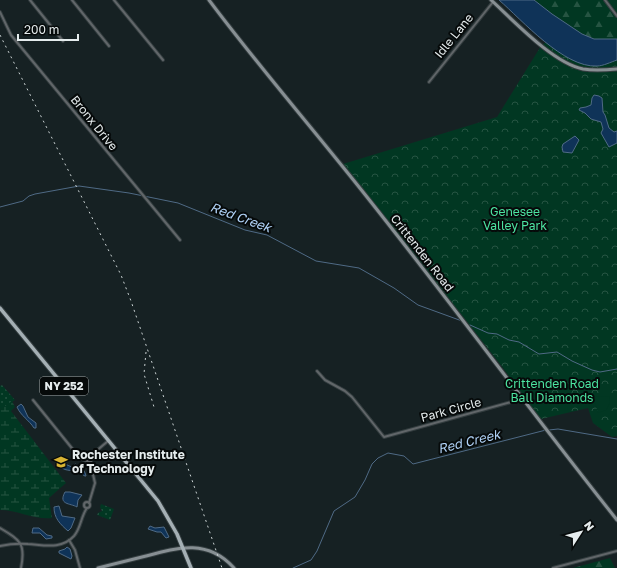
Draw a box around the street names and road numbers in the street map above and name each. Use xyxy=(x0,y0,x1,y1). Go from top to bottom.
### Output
street label: Idle Lane xyxy=(431,10,476,61)
street label: Bronx Drive xyxy=(68,92,121,153)
street label: Crittenden Road xyxy=(388,211,457,294)
road number: NY 252 xyxy=(40,377,88,395)
street label: Park Circle xyxy=(419,394,483,425)

